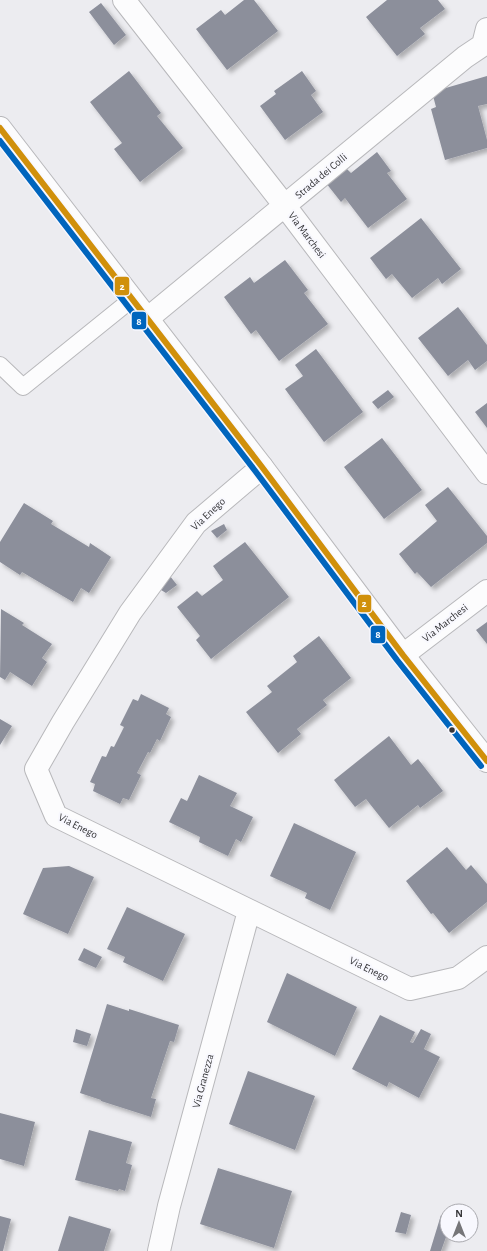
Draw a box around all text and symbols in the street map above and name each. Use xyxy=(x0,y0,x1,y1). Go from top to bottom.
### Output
street label: Strada dei Colli xyxy=(293,151,349,201)
street label: Via Marchesi xyxy=(286,210,328,260)
line badge: 2 xyxy=(114,276,130,296)
text: 2 xyxy=(119,281,125,292)
line badge: 8 xyxy=(131,311,147,330)
text: 8 xyxy=(136,316,142,327)
street label: Via Enego xyxy=(189,496,227,532)
line badge: 2 xyxy=(357,594,372,613)
text: 2 xyxy=(361,598,367,609)
street label: Via Marchesi xyxy=(420,602,470,644)
line badge: 8 xyxy=(370,625,386,644)
text: 8 xyxy=(375,629,381,640)
unlabelled marker xyxy=(447,725,457,735)
street label: Via Enego xyxy=(57,811,99,841)
street label: Via Enego xyxy=(348,955,390,983)
street label: Via Granezza xyxy=(191,1053,215,1109)
north arrow xyxy=(439,1203,479,1243)
text: N xyxy=(455,1208,463,1219)

